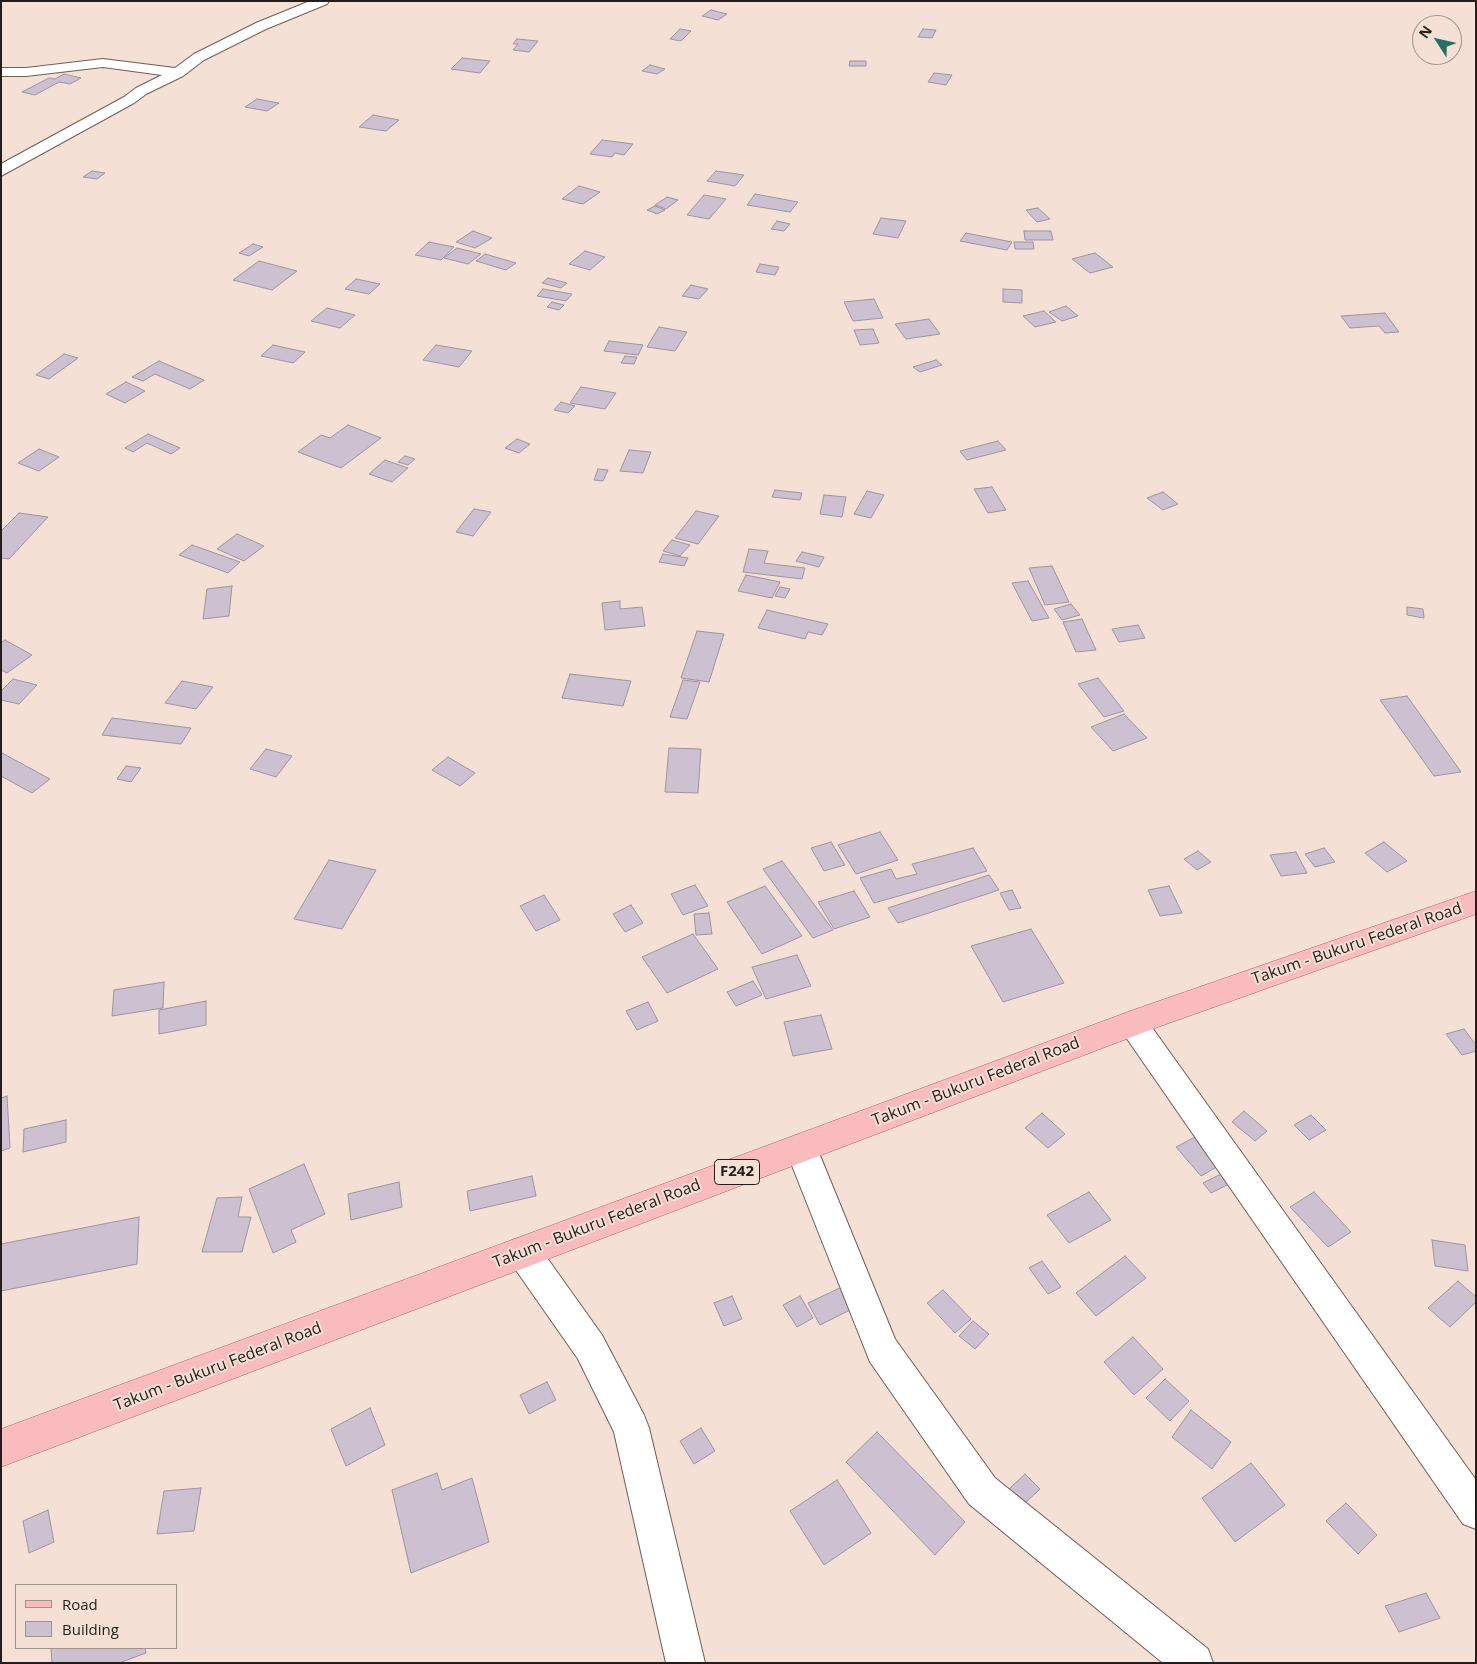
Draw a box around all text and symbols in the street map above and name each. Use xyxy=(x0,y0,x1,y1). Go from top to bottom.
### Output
north arrow xyxy=(1412,15,1462,65)
text: N xyxy=(1414,22,1436,42)
street label: Takum - Bukuru Federal Road xyxy=(1249,899,1465,989)
street label: Takum - Bukuru Federal Road xyxy=(869,1033,1083,1131)
road number: F242 xyxy=(714,1160,760,1184)
street label: Takum - Bukuru Federal Road xyxy=(490,1175,704,1273)
street label: Takum - Bukuru Federal Road xyxy=(111,1318,325,1416)
legend xyxy=(15,1584,178,1649)
text: Road xyxy=(62,1594,98,1614)
text: Building xyxy=(62,1619,119,1639)

